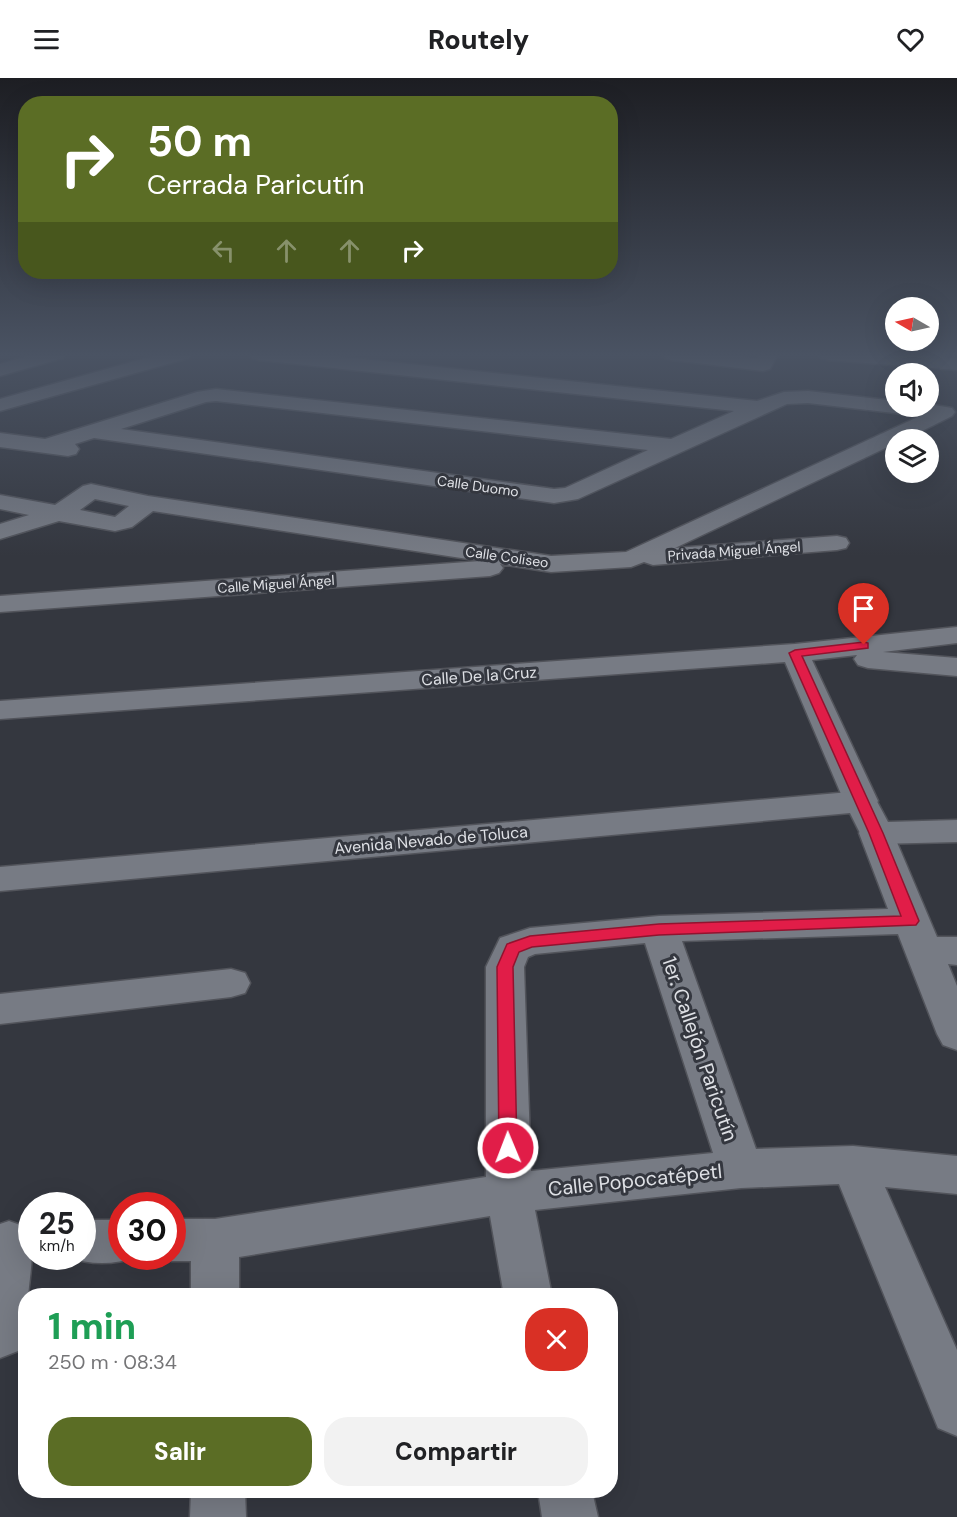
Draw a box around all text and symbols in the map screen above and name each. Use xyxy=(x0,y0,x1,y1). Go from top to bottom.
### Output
text: Routely xyxy=(428,22,529,57)
icon: menu xyxy=(30,23,63,56)
icon: heart xyxy=(894,23,927,56)
text: 50 m xyxy=(147,114,252,169)
icon: right xyxy=(48,120,126,198)
text: Cerrada Paricutín xyxy=(147,167,364,202)
icon: left xyxy=(207,234,240,267)
icon: ahead xyxy=(270,234,303,267)
icon: ahead xyxy=(333,234,366,267)
icon: right xyxy=(396,234,429,267)
north arrow xyxy=(885,297,939,351)
map controls xyxy=(885,297,939,483)
button: sound xyxy=(885,363,939,417)
button: layers xyxy=(885,429,939,483)
street label: Calle Duomo xyxy=(436,471,520,501)
street label: Privada Miguel Ángel xyxy=(667,537,801,565)
street label: Calle Coliseo xyxy=(464,542,550,572)
street label: Calle Miguel Ángel xyxy=(217,571,335,597)
pin xyxy=(838,583,889,645)
icon: arrive xyxy=(847,592,880,625)
street label: Calle De la Cruz xyxy=(421,661,537,691)
street label: Avenida Nevado de Toluca xyxy=(333,821,529,859)
street label: 1er. Callejón Paricutín xyxy=(656,953,744,1145)
position arrow xyxy=(476,1116,540,1180)
street label: Calle Popocatépetl xyxy=(547,1158,723,1202)
speed limit sign: 30 xyxy=(108,1192,186,1270)
text: 25 xyxy=(39,1204,75,1243)
text: km/h xyxy=(39,1236,75,1256)
text: 1 min xyxy=(48,1303,136,1350)
button: close xyxy=(525,1308,588,1371)
text: 250 m · 08:34 xyxy=(48,1349,177,1375)
button: Salir xyxy=(48,1417,312,1486)
button: Compartir xyxy=(324,1417,588,1486)

